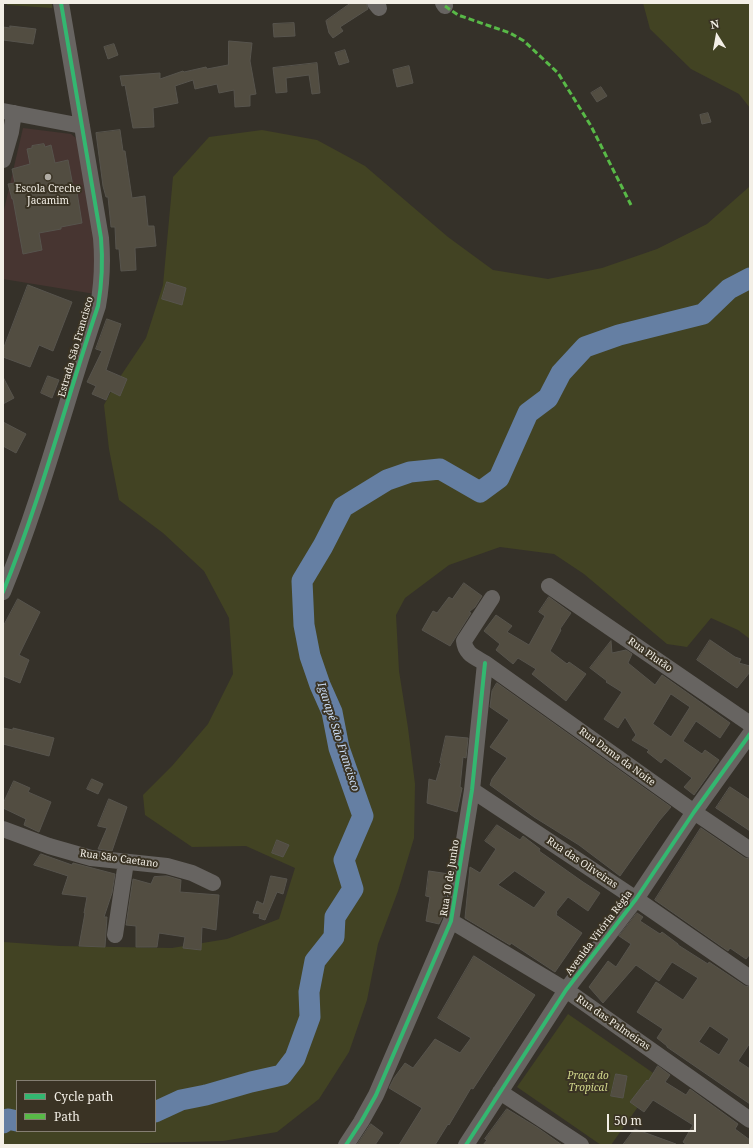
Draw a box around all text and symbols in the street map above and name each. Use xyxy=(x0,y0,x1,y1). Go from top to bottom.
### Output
north arrow xyxy=(697,16,737,56)
text: N xyxy=(709,16,720,32)
marker: Escola Creche Jacamim xyxy=(43,172,53,182)
place label: Escola Creche Jacamim xyxy=(15,183,81,206)
street label: Estrada São Francisco xyxy=(56,295,96,399)
street label: Rua Plutão xyxy=(625,635,675,675)
water label: Igarapé São Francisco xyxy=(314,681,362,793)
street label: Rua Dama da Noite xyxy=(576,725,658,789)
street label: Rua das Oliveiras xyxy=(544,835,620,891)
street label: Rua 10 de Junho xyxy=(438,839,462,917)
street label: Rua São Caetano xyxy=(79,848,159,870)
street label: Avenida Vitória Régia xyxy=(563,888,635,978)
street label: Rua das Palmeiras xyxy=(574,993,652,1053)
park label: Praça do Tropical xyxy=(567,1070,609,1094)
legend xyxy=(16,1080,156,1132)
text: Cycle path xyxy=(54,1088,113,1105)
scale bar xyxy=(609,1106,698,1132)
text: Path xyxy=(54,1108,80,1125)
text: 50 m xyxy=(614,1112,642,1129)

